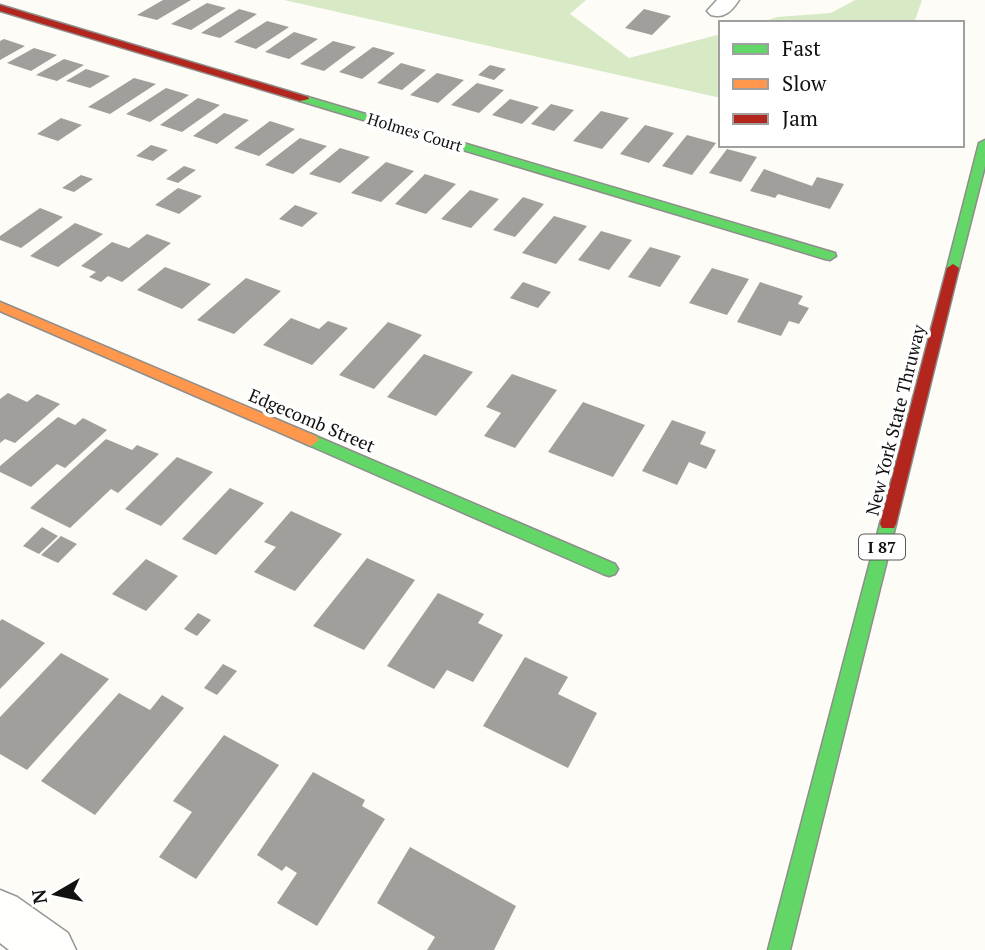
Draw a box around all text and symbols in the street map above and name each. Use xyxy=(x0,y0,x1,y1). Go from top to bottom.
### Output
legend xyxy=(719,21,964,147)
text: Fast xyxy=(782,34,821,62)
text: Slow xyxy=(782,69,827,97)
text: Jam xyxy=(782,104,818,132)
street label: Holmes Court xyxy=(365,107,465,157)
street label: New York State Thruway xyxy=(860,321,931,518)
street label: Edgecomb Street xyxy=(245,383,379,457)
road number: I 87 xyxy=(859,534,905,560)
north arrow xyxy=(21,859,91,929)
text: N xyxy=(25,887,52,906)

